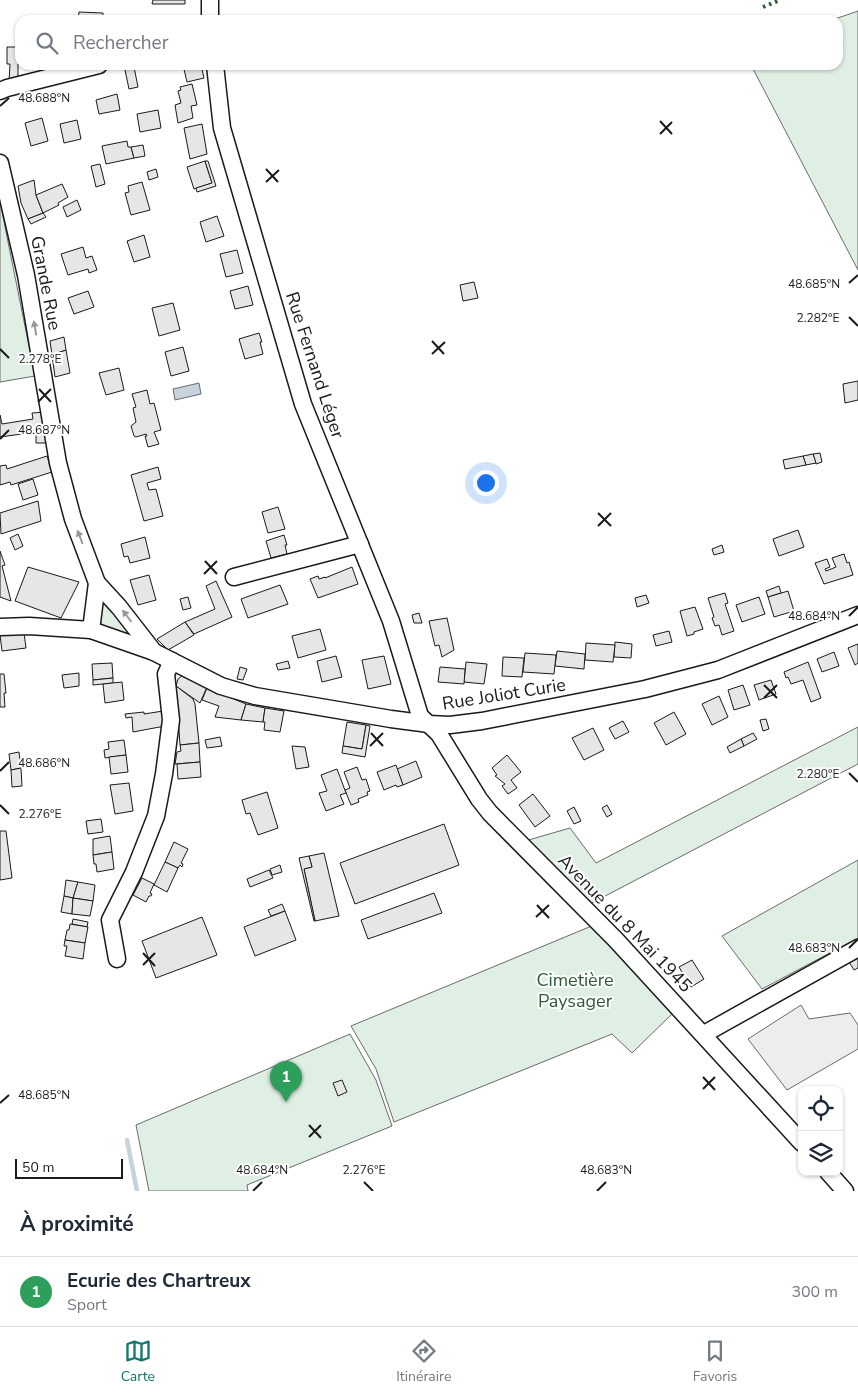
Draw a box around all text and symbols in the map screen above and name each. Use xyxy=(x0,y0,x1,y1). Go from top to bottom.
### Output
search box xyxy=(15,15,843,70)
icon: search xyxy=(33,29,61,57)
text: Rechercher xyxy=(73,30,168,56)
text: 48.688°N xyxy=(18,90,70,106)
street label: Grande Rue xyxy=(25,234,67,332)
text: 48.685°N xyxy=(788,276,840,292)
street label: Rue Fernand Léger xyxy=(280,289,350,442)
text: 2.282°E xyxy=(797,310,839,326)
one-way arrow xyxy=(30,319,38,335)
text: 2.278°E xyxy=(19,351,61,367)
text: 48.687°N xyxy=(18,422,70,438)
your location xyxy=(473,470,499,496)
one-way arrow xyxy=(76,530,83,545)
text: 48.684°N xyxy=(788,608,840,624)
one-way arrow xyxy=(121,610,132,623)
street label: Rue Joliot Curie xyxy=(441,672,567,716)
text: 48.686°N xyxy=(18,755,70,771)
text: 2.280°E xyxy=(797,766,839,782)
text: 2.276°E xyxy=(19,806,61,822)
street label: Avenue du 8 Mai 1945 xyxy=(553,849,697,997)
text: 48.683°N xyxy=(788,940,840,956)
park label: Cimetière Paysager xyxy=(536,968,614,1013)
pin: 1 xyxy=(270,1061,302,1102)
map controls xyxy=(798,1086,843,1176)
button: locate xyxy=(798,1086,843,1131)
text: 48.685°N xyxy=(18,1087,70,1103)
button: layers xyxy=(798,1131,843,1176)
scale bar xyxy=(15,1156,122,1179)
text: 50 m xyxy=(22,1158,54,1177)
text: 48.684°N xyxy=(236,1162,288,1178)
text: 2.276°E xyxy=(343,1162,385,1178)
text: 48.683°N xyxy=(580,1162,632,1178)
text: À proximité xyxy=(20,1210,134,1238)
text: Ecurie des Chartreux xyxy=(67,1268,251,1294)
text: 1 xyxy=(31,1281,41,1303)
text: 300 m xyxy=(791,1281,838,1303)
text: Sport xyxy=(67,1294,107,1316)
tab: Carte xyxy=(121,1337,155,1386)
tab: Itinéraire xyxy=(396,1337,451,1386)
tab: Favoris xyxy=(693,1337,737,1386)

